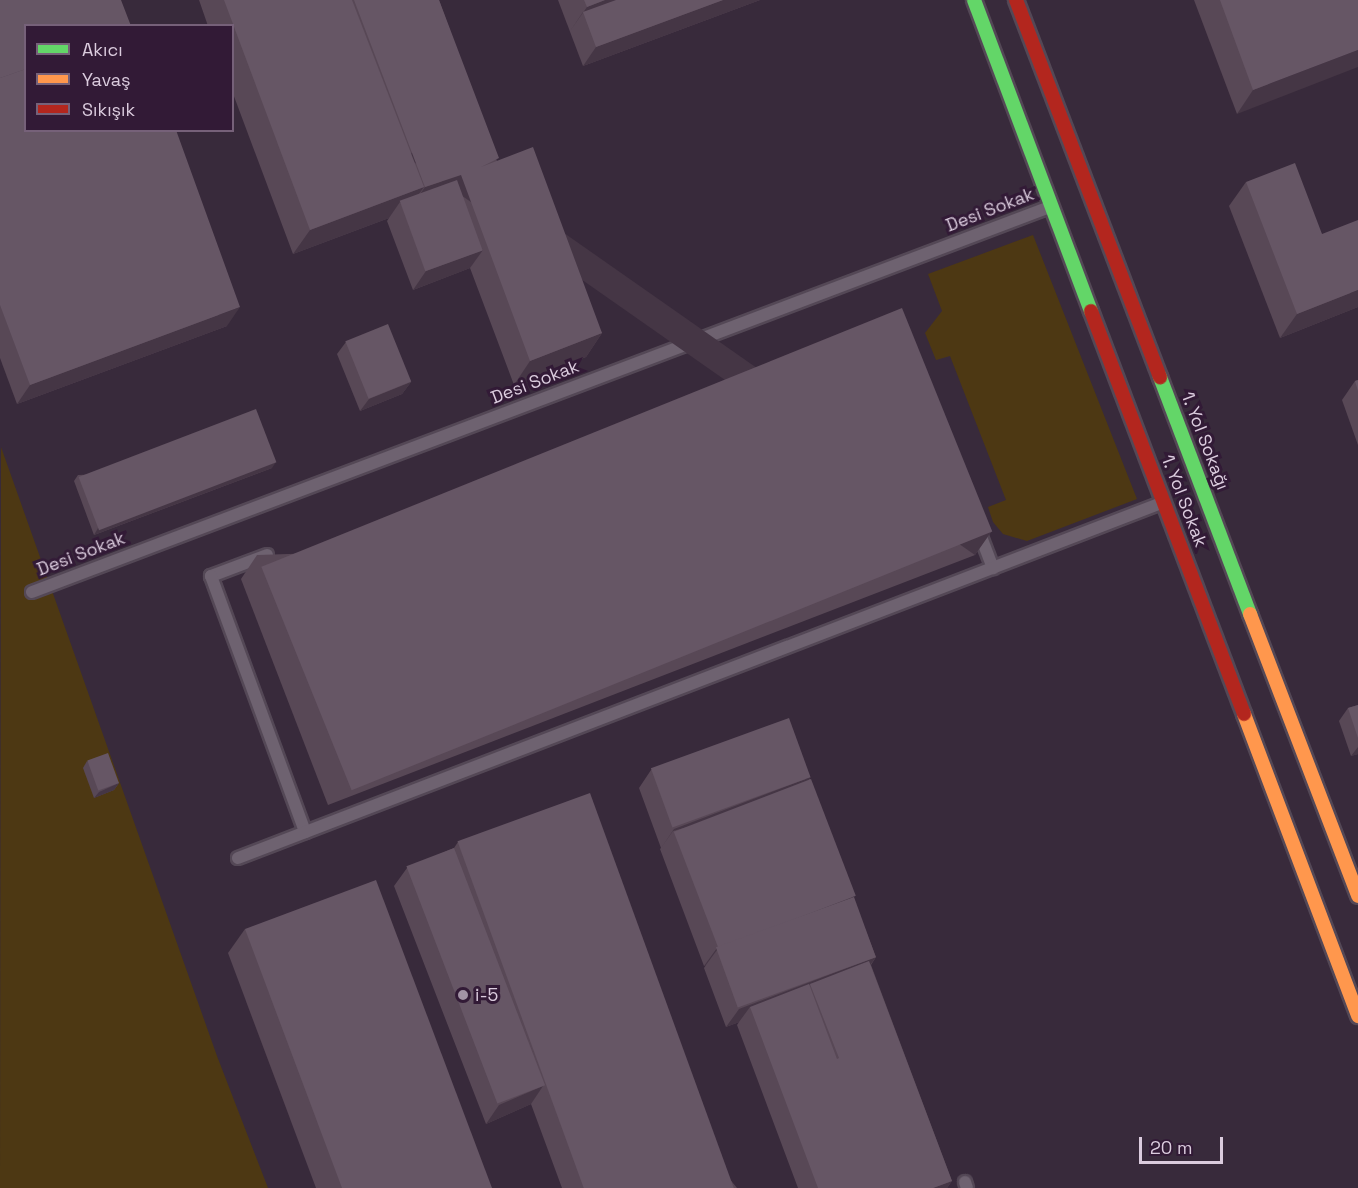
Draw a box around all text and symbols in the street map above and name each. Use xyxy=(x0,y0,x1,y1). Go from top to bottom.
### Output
legend xyxy=(24,24,234,132)
text: Akıcı xyxy=(82,38,123,61)
text: Yavaş xyxy=(82,68,131,91)
text: Sıkışık xyxy=(82,98,135,121)
street label: Desi Sokak xyxy=(943,183,1037,237)
street label: Desi Sokak xyxy=(488,355,582,409)
street label: 1. Yol Sokağı xyxy=(1176,389,1234,493)
street label: 1. Yol Sokak xyxy=(1156,451,1212,551)
street label: Desi Sokak xyxy=(34,527,128,581)
place label: i-5 xyxy=(475,984,498,1006)
marker: i-5 xyxy=(456,988,470,1002)
scale bar xyxy=(1142,1125,1226,1163)
text: 20 m xyxy=(1150,1136,1193,1159)

